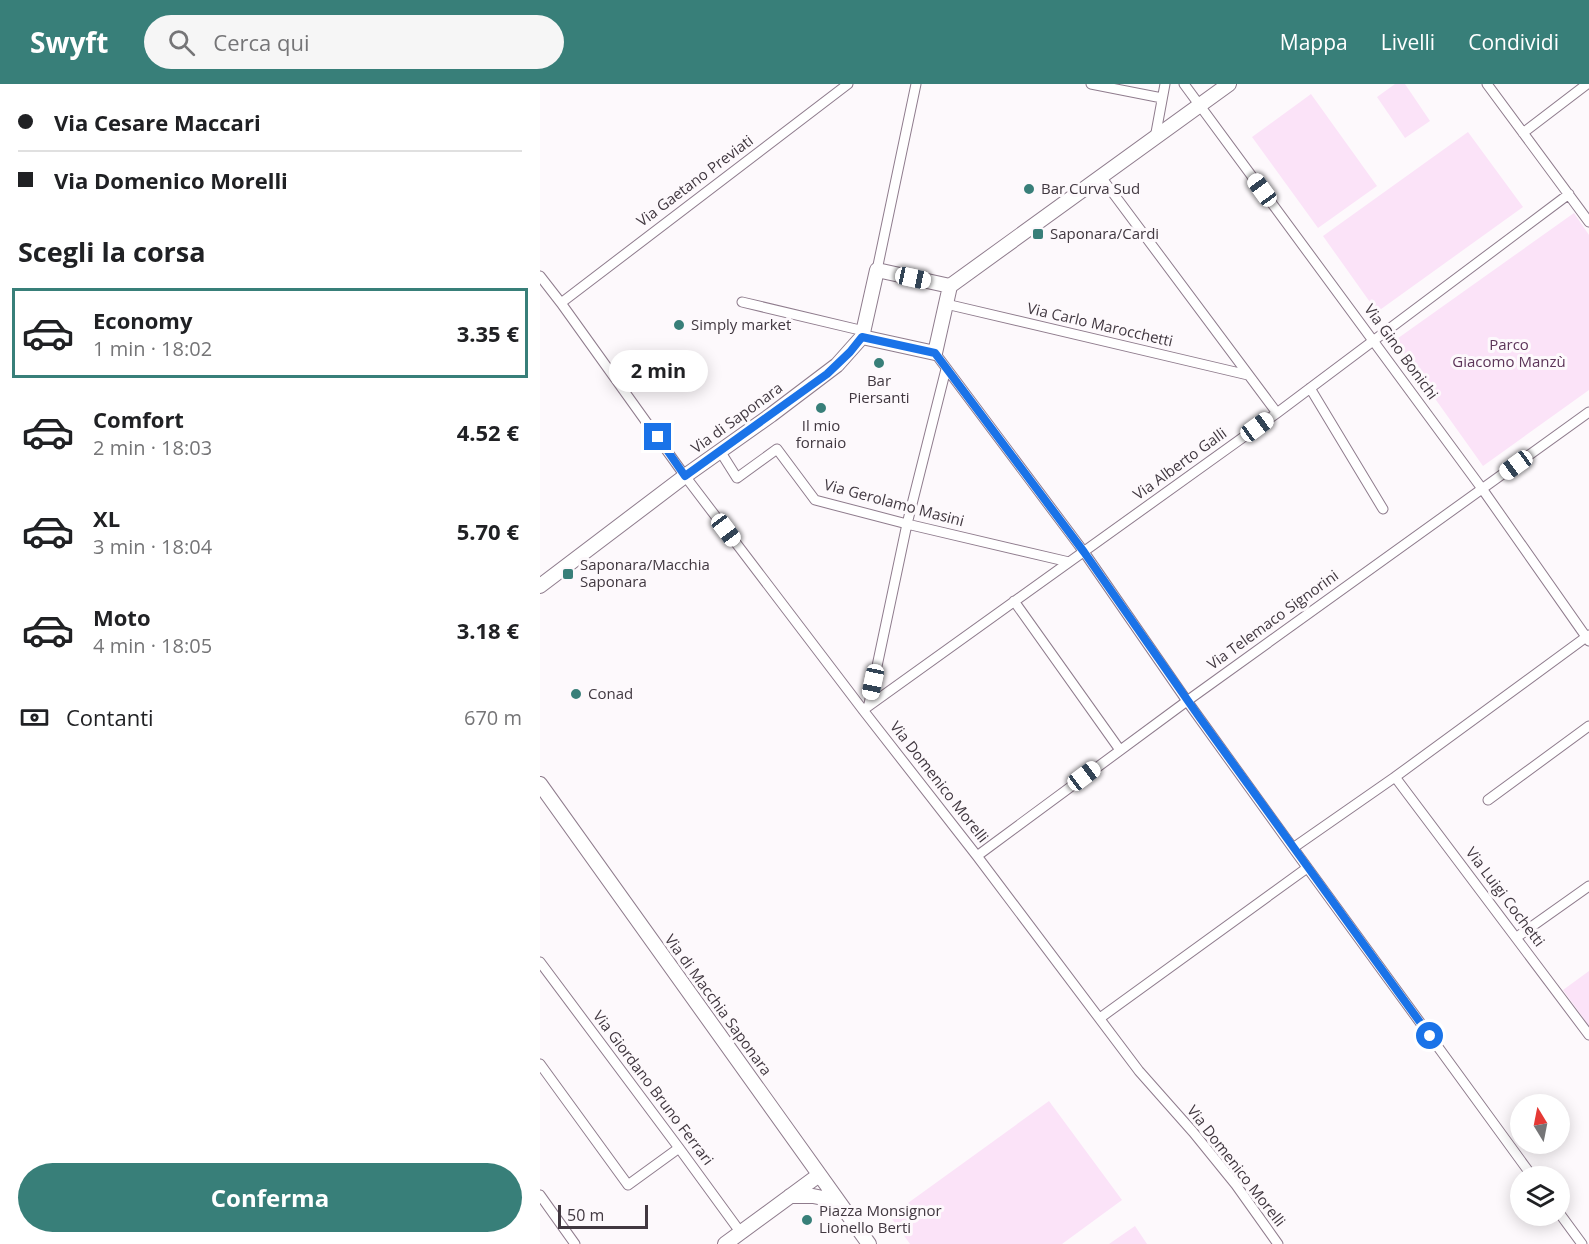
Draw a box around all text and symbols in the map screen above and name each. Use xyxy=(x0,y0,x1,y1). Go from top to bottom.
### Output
search box xyxy=(144,15,564,69)
text: Swyft xyxy=(30,23,108,61)
icon: search xyxy=(165,26,198,59)
text: Cerca qui xyxy=(213,27,310,57)
text: Mappa xyxy=(1280,28,1348,56)
text: Livelli xyxy=(1381,28,1435,56)
text: Condividi xyxy=(1468,28,1559,56)
text: Via Cesare Maccari xyxy=(54,107,261,137)
street label: Via Gaetano Previati xyxy=(632,130,757,231)
text: Via Domenico Morelli xyxy=(54,165,288,195)
car xyxy=(1244,170,1280,210)
place label: Bar Curva Sud xyxy=(1041,178,1140,198)
marker: Bar Curva Sud xyxy=(1022,182,1036,196)
place label: Saponara/Cardi xyxy=(1050,223,1159,243)
marker: Saponara/Cardi xyxy=(1031,227,1045,241)
text: Scegli la corsa xyxy=(18,233,206,270)
car xyxy=(894,265,932,291)
street label: Via Carlo Marocchetti xyxy=(1025,298,1175,351)
street label: Via Gino Bonichi xyxy=(1360,300,1443,403)
text: Economy xyxy=(93,305,192,335)
icon: car xyxy=(21,306,75,360)
place label: Simply market xyxy=(691,314,791,334)
text: 3.35 € xyxy=(457,318,519,348)
marker: Simply market xyxy=(672,318,686,332)
park label: Parco Giacomo Manzù xyxy=(1452,334,1566,371)
text: 1 min · 18:02 xyxy=(93,335,212,362)
callout: 2 min xyxy=(608,350,708,392)
marker: Bar Piersanti xyxy=(872,356,886,370)
text: 2 min xyxy=(631,357,686,384)
place label: Bar Piersanti xyxy=(848,370,910,407)
street label: Via di Saponara xyxy=(687,377,786,457)
marker: Il mio fornaio xyxy=(814,401,828,415)
text: Comfort xyxy=(93,404,184,434)
icon: car xyxy=(21,405,75,459)
car xyxy=(1237,409,1277,445)
place label: Il mio fornaio xyxy=(796,415,846,452)
text: 4.52 € xyxy=(457,417,519,447)
route end xyxy=(644,423,671,450)
street label: Via Alberto Galli xyxy=(1129,423,1230,504)
text: 2 min · 18:03 xyxy=(93,434,212,461)
car xyxy=(1496,447,1536,483)
street label: Via Gerolamo Masini xyxy=(822,474,966,530)
text: XL xyxy=(93,503,120,533)
icon: car xyxy=(21,504,75,558)
car xyxy=(708,510,744,550)
text: 5.70 € xyxy=(457,516,519,546)
text: 3 min · 18:04 xyxy=(93,533,212,560)
place label: Saponara/Macchia Saponara xyxy=(580,554,710,591)
street label: Via Telemaco Signorini xyxy=(1203,565,1342,674)
marker: Saponara/Macchia Saponara xyxy=(561,567,575,581)
text: Moto xyxy=(93,602,151,632)
icon: car xyxy=(21,603,75,657)
text: 3.18 € xyxy=(457,615,519,645)
text: 4 min · 18:05 xyxy=(93,632,212,659)
car xyxy=(860,663,886,701)
place label: Conad xyxy=(588,683,633,703)
marker: Conad xyxy=(569,687,583,701)
icon: cash xyxy=(18,701,51,734)
text: Contanti xyxy=(66,702,154,732)
text: 670 m xyxy=(464,704,522,731)
street label: Via Domenico Morelli xyxy=(886,717,993,846)
car xyxy=(1064,758,1104,794)
street label: Via Luigi Cochetti xyxy=(1462,843,1550,950)
street label: Via di Macchia Saponara xyxy=(661,930,777,1079)
street label: Via Giordano Bruno Ferrari xyxy=(589,1006,718,1169)
route start xyxy=(1416,1022,1443,1049)
north arrow xyxy=(1510,1094,1570,1154)
map controls xyxy=(1510,1094,1570,1226)
street label: Via Domenico Morelli xyxy=(1183,1101,1290,1230)
button: Conferma xyxy=(18,1163,522,1232)
button: layers xyxy=(1510,1166,1570,1226)
place label: Piazza Monsignor Lionello Berti xyxy=(819,1200,942,1237)
scale bar xyxy=(558,1202,648,1230)
text: 50 m xyxy=(567,1204,604,1226)
marker: Piazza Monsignor Lionello Berti xyxy=(800,1213,814,1227)

